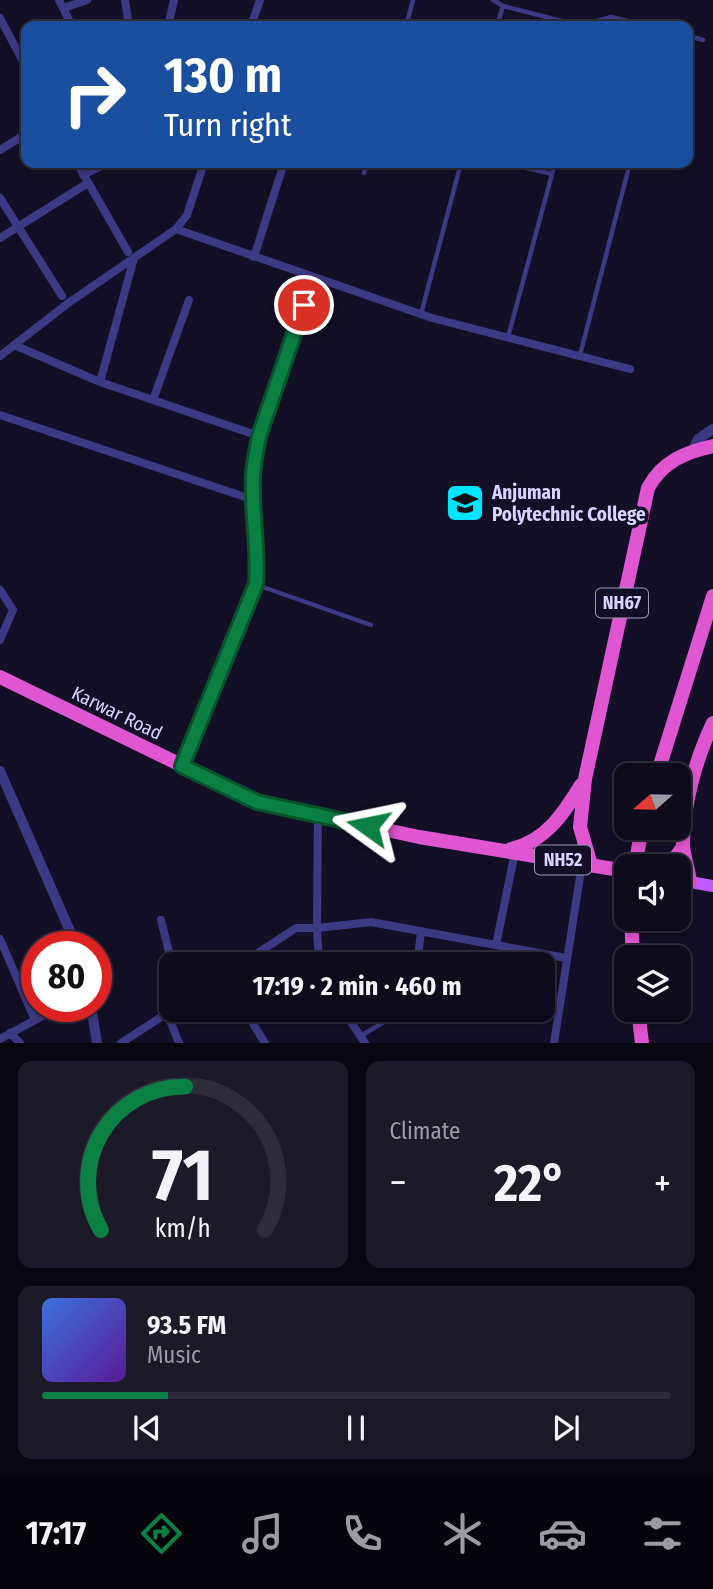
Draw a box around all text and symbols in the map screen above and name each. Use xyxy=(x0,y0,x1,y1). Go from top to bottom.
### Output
text: 130 m xyxy=(164,46,282,105)
icon: right xyxy=(49,49,140,140)
text: Turn right xyxy=(164,106,291,144)
pin xyxy=(274,275,334,335)
icon: arrive xyxy=(285,286,323,324)
place label: Anjuman Polytechnic College xyxy=(491,481,646,526)
school or university icon: Anjuman Polytechnic College xyxy=(444,482,486,524)
road number: NH67 xyxy=(596,588,648,618)
street label: Karwar Road xyxy=(68,681,166,745)
north arrow xyxy=(614,763,691,840)
map controls xyxy=(614,763,691,1022)
position arrow xyxy=(331,789,405,863)
road number: NH52 xyxy=(535,846,591,874)
button: sound xyxy=(614,854,691,931)
speed limit sign: 80 xyxy=(21,931,112,1022)
button: layers xyxy=(614,945,691,1022)
text: 17:19 · 2 min · 460 m xyxy=(252,971,462,1002)
text: Climate xyxy=(390,1117,460,1145)
text: 71 xyxy=(152,1133,213,1220)
text: 22° xyxy=(494,1152,566,1215)
text: − xyxy=(390,1160,407,1206)
text: + xyxy=(654,1160,671,1206)
text: km/h xyxy=(155,1214,211,1244)
text: 93.5 FM xyxy=(147,1310,226,1341)
text: Music xyxy=(147,1341,201,1369)
icon: previous xyxy=(128,1409,166,1447)
icon: pause xyxy=(337,1409,375,1447)
icon: next xyxy=(547,1409,585,1447)
icon: directions xyxy=(137,1509,186,1558)
icon: music xyxy=(238,1509,287,1558)
icon: phone xyxy=(338,1509,387,1558)
icon: climate xyxy=(438,1509,487,1558)
icon: car xyxy=(538,1509,587,1558)
icon: filters xyxy=(638,1509,687,1558)
text: 17:17 xyxy=(26,1514,86,1552)

